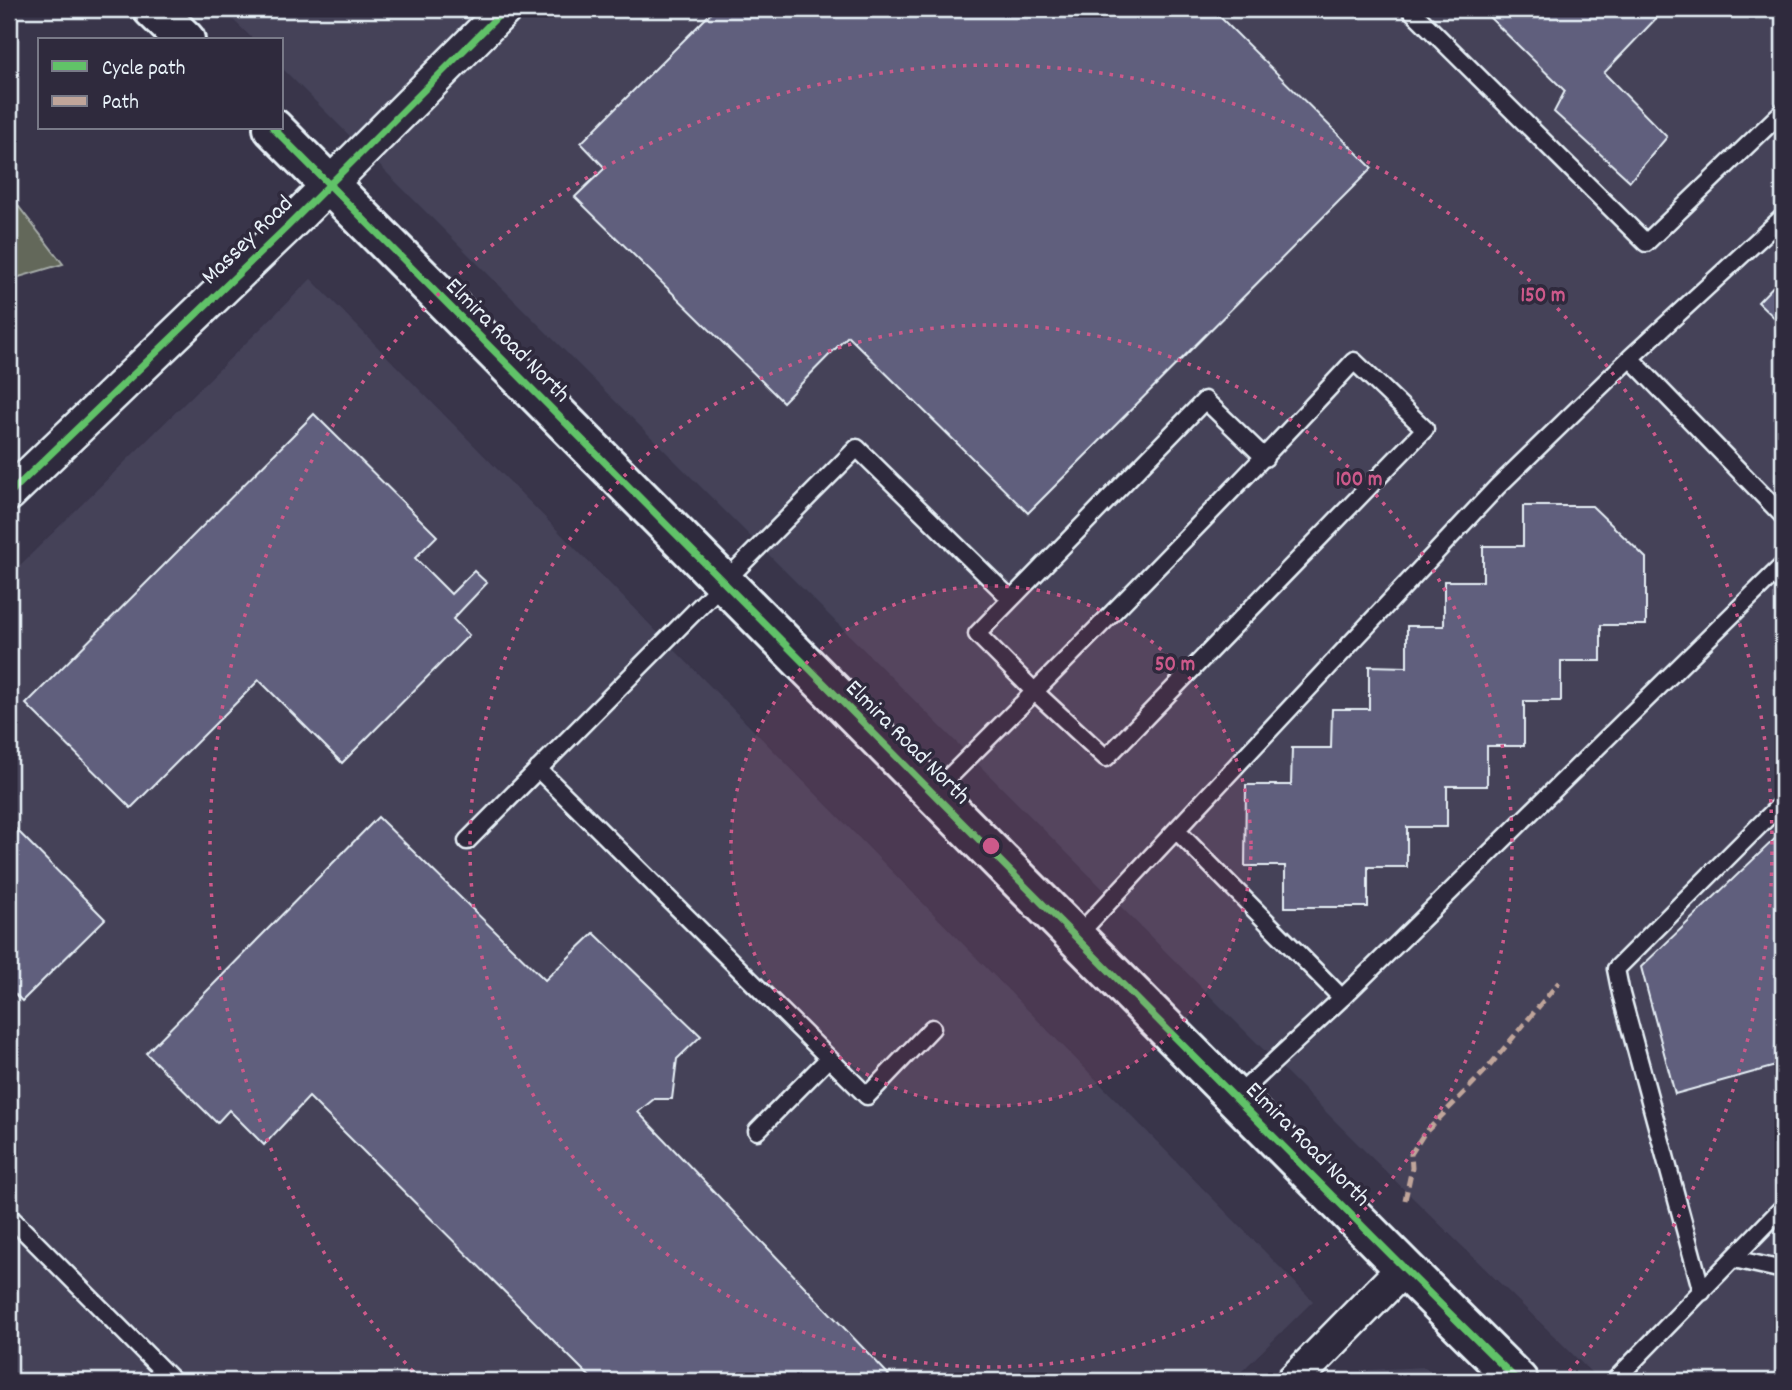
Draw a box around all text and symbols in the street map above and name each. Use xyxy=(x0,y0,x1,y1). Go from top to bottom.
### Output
legend xyxy=(38,38,284,130)
text: Cycle path xyxy=(102,55,185,85)
text: Path xyxy=(102,89,139,119)
street label: Massey Road xyxy=(194,189,302,294)
street label: Elmira Road North xyxy=(437,271,577,411)
text: 150 m xyxy=(1520,282,1566,312)
text: 100 m xyxy=(1336,466,1382,496)
text: 50 m xyxy=(1155,651,1195,681)
street label: Elmira Road North xyxy=(837,673,977,813)
centre of rings xyxy=(979,834,1003,858)
street label: Elmira Road North xyxy=(1237,1075,1377,1215)

